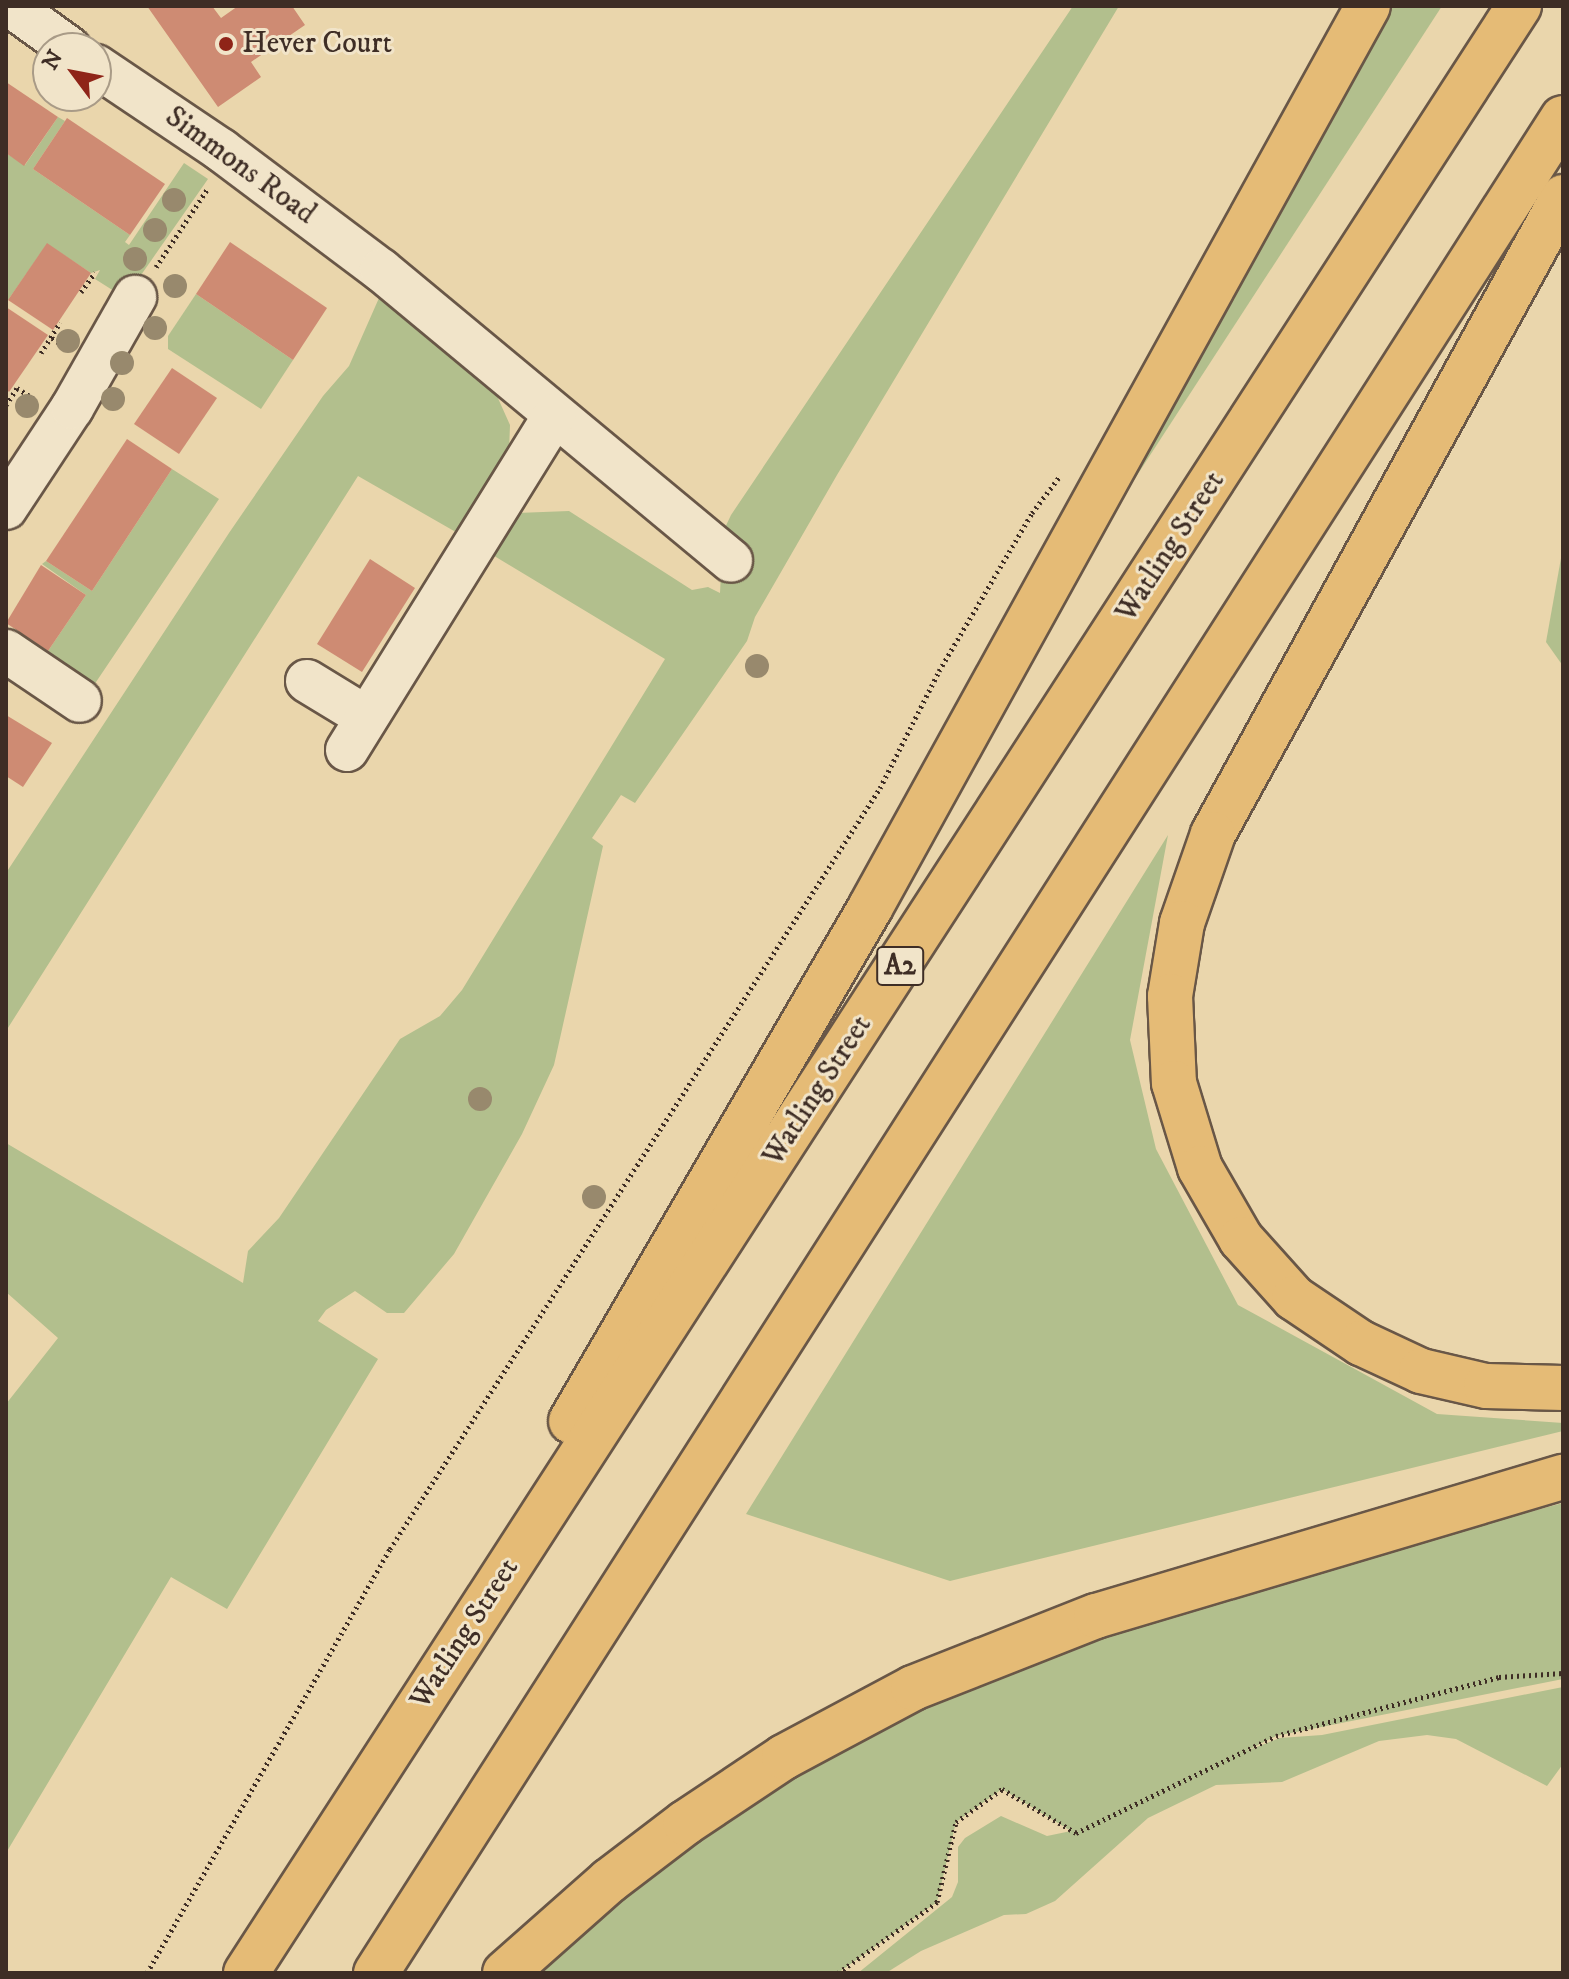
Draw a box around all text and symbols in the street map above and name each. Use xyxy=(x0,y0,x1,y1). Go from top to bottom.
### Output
place label: Hever Court xyxy=(242,26,392,62)
north arrow xyxy=(32,32,112,112)
marker: Hever Court xyxy=(217,35,235,53)
text: N xyxy=(37,45,69,75)
street label: Simmons Road xyxy=(158,99,322,233)
street label: Watling Street xyxy=(1109,465,1233,629)
road number: A2 xyxy=(876,942,924,990)
street label: Watling Street xyxy=(756,1009,880,1173)
street label: Watling Street xyxy=(403,1552,527,1716)

